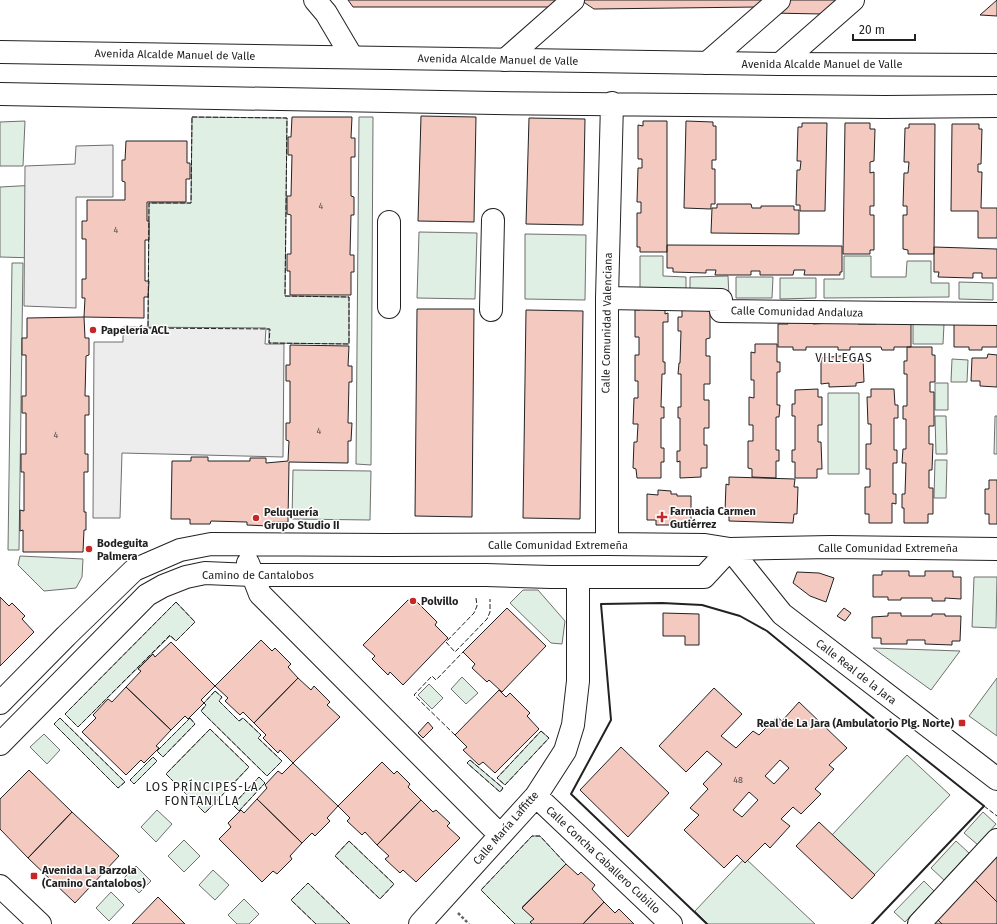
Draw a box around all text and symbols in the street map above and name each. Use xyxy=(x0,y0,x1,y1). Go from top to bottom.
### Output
scale bar xyxy=(853,16,915,42)
text: 20 m xyxy=(859,23,885,37)
street label: Avenida Alcalde Manuel de Valle xyxy=(95,47,255,63)
street label: Avenida Alcalde Manuel de Valle xyxy=(418,52,578,68)
street label: Avenida Alcalde Manuel de Valle xyxy=(742,58,902,71)
house number: 4 xyxy=(319,201,324,211)
house number: 4 xyxy=(114,225,119,235)
street label: Calle Comunidad Valenciana xyxy=(599,252,615,394)
street label: Calle Comunidad Andaluza xyxy=(731,304,863,320)
place label: Papelería ACL xyxy=(101,324,170,337)
marker: Papelería ACL xyxy=(88,325,98,335)
district label: VILLEGAS xyxy=(815,351,873,365)
house number: 4 xyxy=(317,426,322,436)
house number: 4 xyxy=(54,430,59,440)
place label: Farmacia Carmen Gutiérrez xyxy=(670,505,756,531)
place label: Peluquería Grupo Studio II xyxy=(264,506,339,532)
marker: Farmacia Carmen Gutiérrez xyxy=(657,512,667,522)
marker: Peluquería Grupo Studio II xyxy=(251,513,261,523)
place label: Bodeguita Palmera xyxy=(97,537,148,563)
street label: Calle Comunidad Extremeña xyxy=(488,539,628,552)
street label: Calle Comunidad Extremeña xyxy=(818,542,958,555)
marker: Bodeguita Palmera xyxy=(84,544,94,554)
street label: Camino de Cantalobos xyxy=(202,569,314,582)
place label: Polvillo xyxy=(421,595,459,608)
marker: Polvillo xyxy=(408,596,418,606)
street label: Calle Real de la Jara xyxy=(813,637,899,707)
place label: Real de La Jara (Ambulatorio Plg. Norte) xyxy=(757,717,954,730)
marker: Real de La Jara (Ambulatorio Plg. Norte) xyxy=(957,718,967,728)
house number: 48 xyxy=(733,775,743,785)
district label: LOS PRÍNCIPES-LA FONTANILLA xyxy=(145,779,259,808)
street label: Calle María Laffitte xyxy=(471,789,541,867)
street label: Calle Concha Caballero Cubillo xyxy=(543,804,663,916)
place label: Avenida La Barzola (Camino Cantalobos) xyxy=(41,864,146,890)
marker: Avenida La Barzola (Camino Cantalobos) xyxy=(29,871,39,881)

